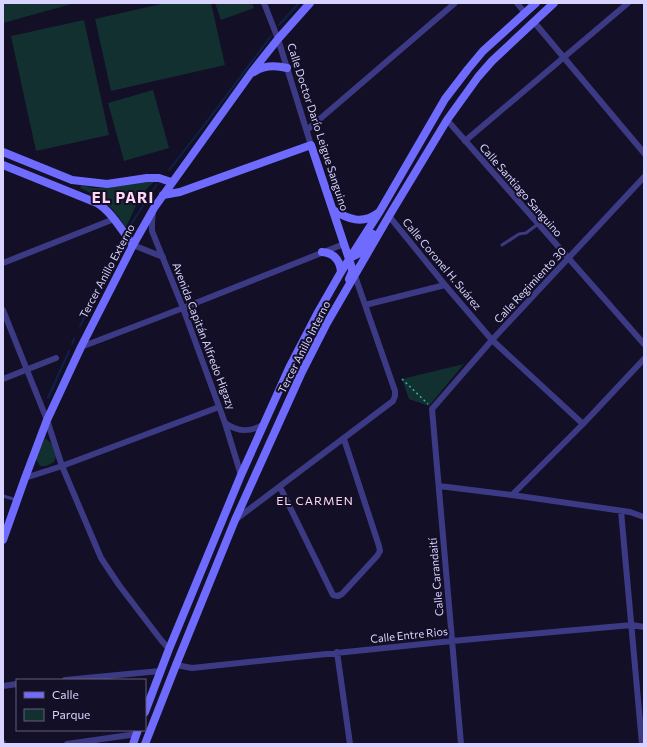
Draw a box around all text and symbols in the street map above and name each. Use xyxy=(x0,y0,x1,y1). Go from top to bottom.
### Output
street label: Calle Doctor Darío Leigue Sanguino xyxy=(285,41,352,213)
street label: Calle Santiago Sanguino xyxy=(477,140,566,239)
district label: EL PARI xyxy=(92,188,154,206)
street label: Calle Coronel H. Suárez xyxy=(400,215,485,312)
street label: Tercer Anillo Externo xyxy=(76,221,137,320)
street label: Calle Regimiento 30 xyxy=(491,244,568,325)
street label: Avenida Capitán Alfredo Higazy xyxy=(170,260,239,412)
street label: Tercer Anillo Interno xyxy=(275,298,333,395)
district label: EL CARMEN xyxy=(276,493,354,507)
street label: Calle Carandaití xyxy=(425,536,445,617)
street label: Calle Entre Rios xyxy=(370,624,448,645)
legend xyxy=(16,679,146,731)
text: Calle xyxy=(52,687,79,701)
text: Parque xyxy=(52,707,90,721)

